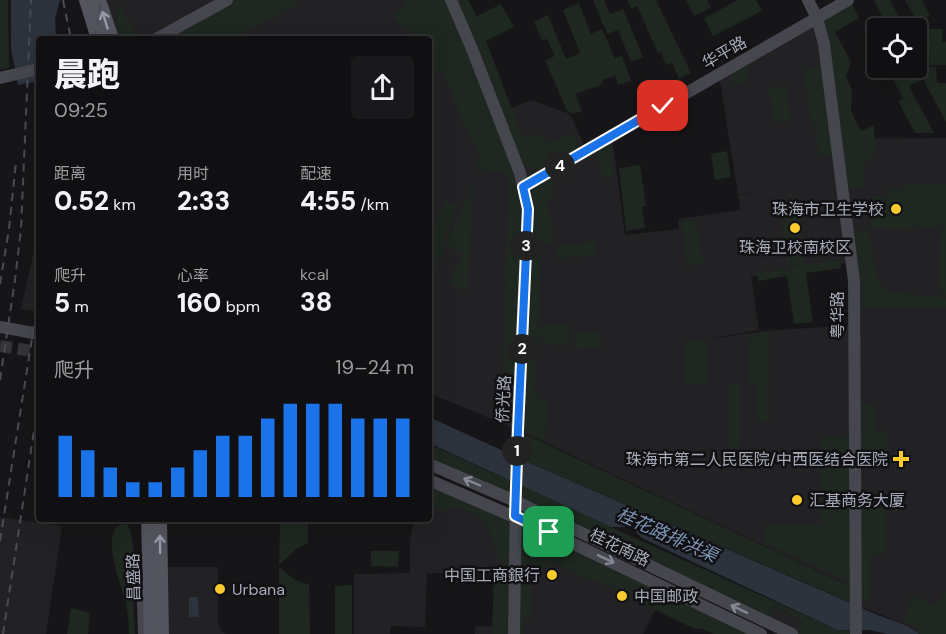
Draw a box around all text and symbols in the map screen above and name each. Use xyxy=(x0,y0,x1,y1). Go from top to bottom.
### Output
one-way arrow xyxy=(99,11,110,30)
map controls xyxy=(867,18,927,78)
button: locate xyxy=(867,18,927,78)
street label: 华平路 xyxy=(698,31,750,74)
text: 晨跑 xyxy=(54,53,120,96)
button: share xyxy=(351,56,414,119)
pin xyxy=(637,80,688,131)
icon: check xyxy=(646,89,679,122)
text: 09:25 xyxy=(54,97,108,123)
pin: 4 xyxy=(545,151,575,181)
text: 4 xyxy=(555,155,565,176)
text: 距离 xyxy=(54,163,86,184)
text: 用时 xyxy=(177,163,209,184)
text: 配速 xyxy=(300,163,332,184)
text: 0.52 xyxy=(54,184,109,218)
text: 2:33 xyxy=(177,184,230,218)
text: 4:55 xyxy=(300,184,356,218)
text: km xyxy=(109,194,136,215)
text: /km xyxy=(356,194,389,215)
place label: 珠海市卫生学校 xyxy=(772,199,884,220)
marker: 珠海市卫生学校 xyxy=(889,202,903,216)
marker: 珠海卫校南校区 xyxy=(788,221,802,235)
pin: 3 xyxy=(511,231,541,261)
text: 3 xyxy=(521,235,531,256)
place label: 珠海卫校南校区 xyxy=(739,237,851,258)
text: kcal xyxy=(300,264,329,285)
text: 爬升 xyxy=(54,265,86,286)
text: 心率 xyxy=(177,265,209,286)
text: 38 xyxy=(300,285,332,319)
text: 5 xyxy=(54,286,70,320)
text: 160 xyxy=(177,286,221,320)
street label: 粤华路 xyxy=(827,291,848,339)
text: m xyxy=(70,296,89,317)
text: bpm xyxy=(221,296,260,317)
pin: 2 xyxy=(507,334,537,364)
text: 2 xyxy=(517,338,527,359)
text: 19–24 m xyxy=(335,354,414,380)
text: 爬升 xyxy=(54,357,94,383)
street label: 侨光路 xyxy=(492,375,515,424)
pin: 1 xyxy=(502,436,532,466)
text: 1 xyxy=(514,440,520,461)
place label: 珠海市第二人民医院/中西医结合医院 xyxy=(626,449,888,470)
marker: 珠海市第二人民医院/中西医结合医院 xyxy=(892,450,910,468)
one-way arrow xyxy=(464,476,482,487)
place label: 汇基商务大厦 xyxy=(809,490,905,511)
marker: 汇基商务大厦 xyxy=(790,493,804,507)
water label: 桂花路排洪渠 xyxy=(613,502,724,569)
pin xyxy=(523,506,574,557)
icon: arrive xyxy=(532,515,565,548)
street label: 桂花南路 xyxy=(586,524,653,571)
one-way arrow xyxy=(154,535,166,555)
street label: 昌盛路 xyxy=(123,553,144,601)
one-way arrow xyxy=(597,554,615,566)
place label: 中国工商銀行 xyxy=(444,565,540,586)
marker: 中国工商銀行 xyxy=(545,568,559,582)
place label: Urbana xyxy=(232,579,285,600)
marker: Urbana xyxy=(213,582,227,596)
place label: 中国邮政 xyxy=(634,586,698,607)
marker: 中国邮政 xyxy=(615,589,629,603)
one-way arrow xyxy=(731,602,749,614)

